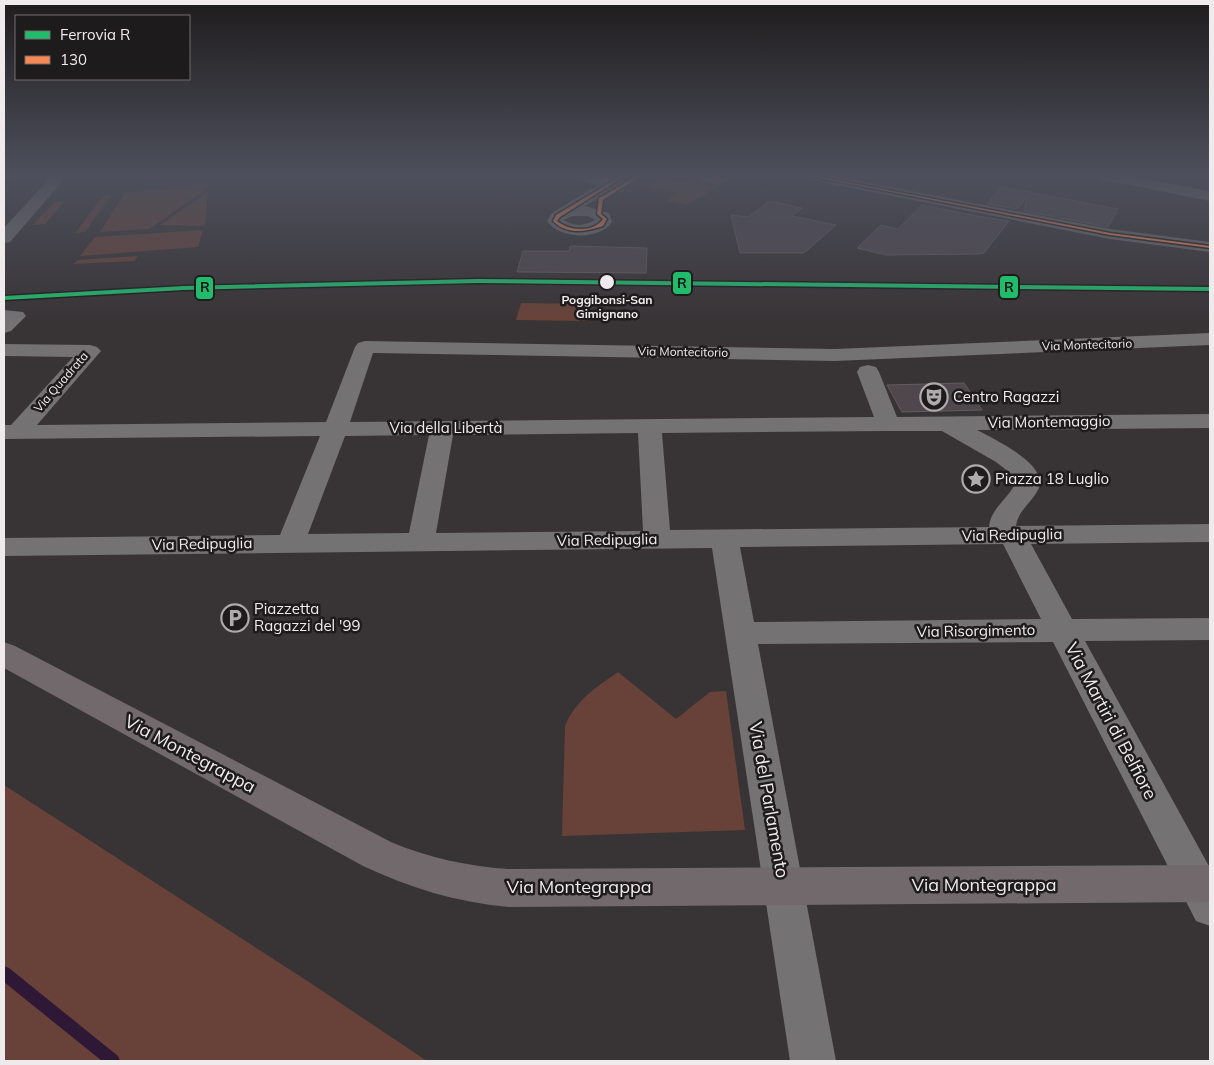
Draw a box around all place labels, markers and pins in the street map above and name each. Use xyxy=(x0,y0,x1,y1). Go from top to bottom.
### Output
marker: Poggibonsi-San Gimignano xyxy=(598,273,616,291)
place label: Poggibonsi-San Gimignano xyxy=(561,292,653,321)
theatre icon: Centro Ragazzi xyxy=(919,382,949,412)
place label: Centro Ragazzi xyxy=(953,387,1059,406)
place icon: Piazza 18 Luglio xyxy=(961,464,991,494)
place label: Piazza 18 Luglio xyxy=(995,469,1109,488)
place label: Piazzetta Ragazzi del '99 xyxy=(254,599,360,635)
parking icon: Piazzetta Ragazzi del '99 xyxy=(220,603,250,633)

